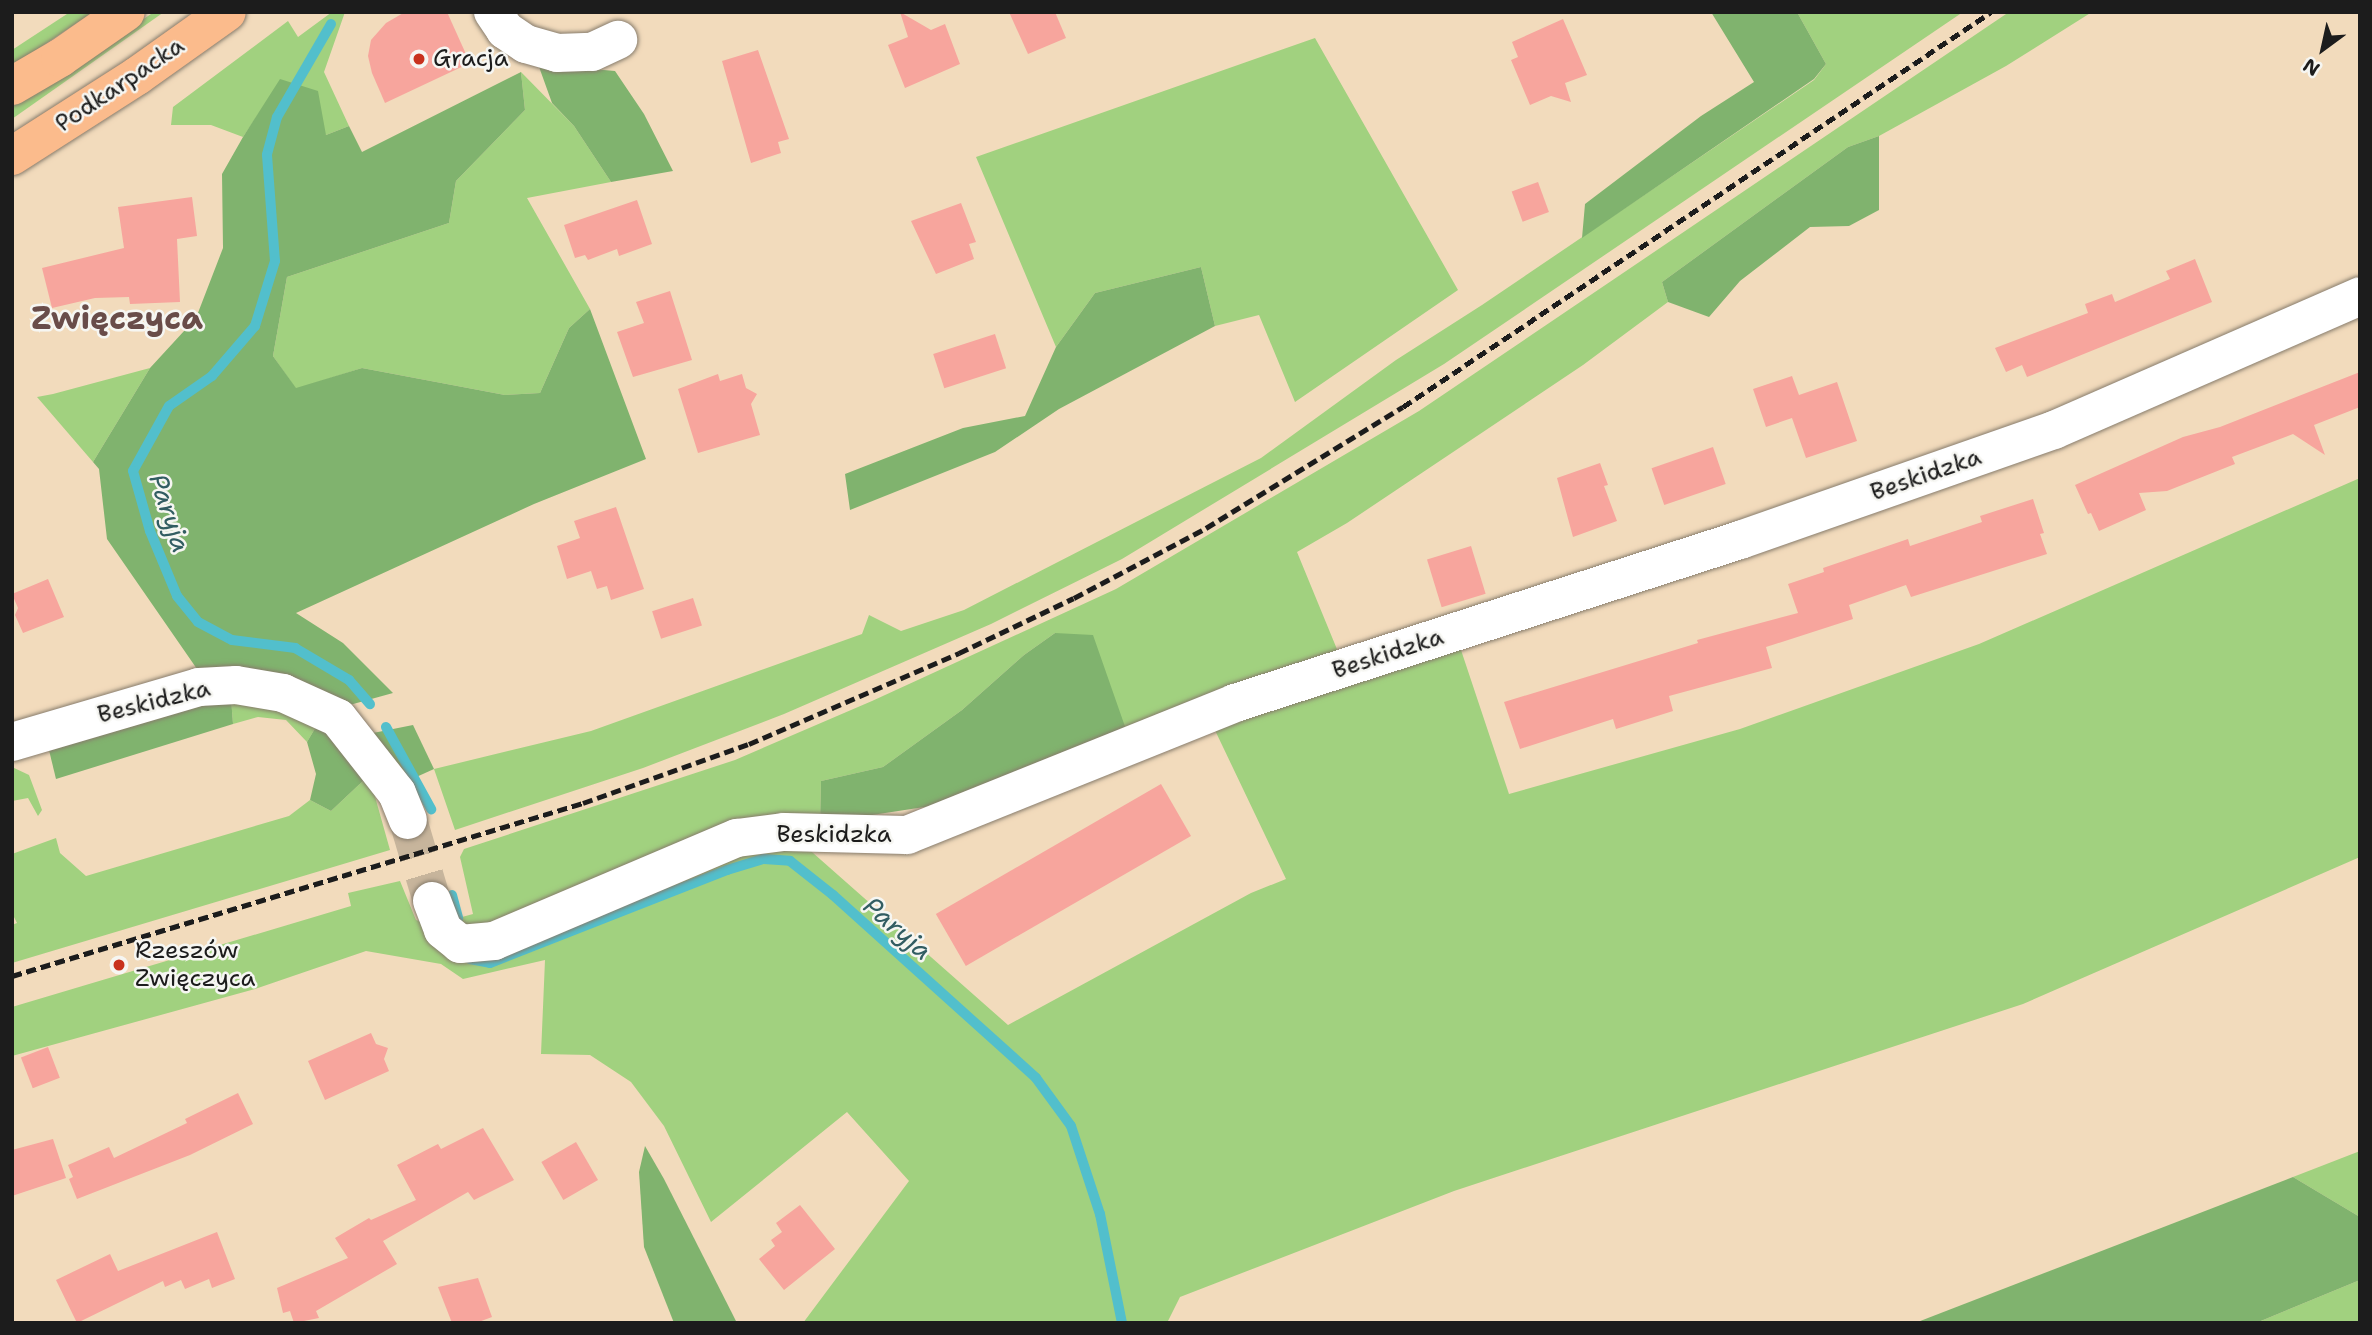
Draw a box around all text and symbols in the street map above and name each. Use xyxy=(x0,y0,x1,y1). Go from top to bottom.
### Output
north arrow xyxy=(2288,14,2358,84)
street label: Podkarpacka xyxy=(50,31,190,139)
place label: Gracja xyxy=(433,45,509,73)
marker: Gracja xyxy=(411,51,427,67)
text: N xyxy=(2298,52,2324,82)
district label: Zwięczyca xyxy=(31,299,203,337)
street label: Beskidzka xyxy=(1867,443,1985,507)
water label: Paryja xyxy=(143,470,197,556)
street label: Beskidzka xyxy=(1329,623,1447,685)
street label: Beskidzka xyxy=(95,674,213,730)
street label: Beskidzka xyxy=(776,821,892,849)
water label: Paryja xyxy=(857,890,939,966)
place label: Rzeszów Zwięczyca xyxy=(135,937,255,993)
marker: Rzeszów Zwięczyca xyxy=(109,955,129,975)

